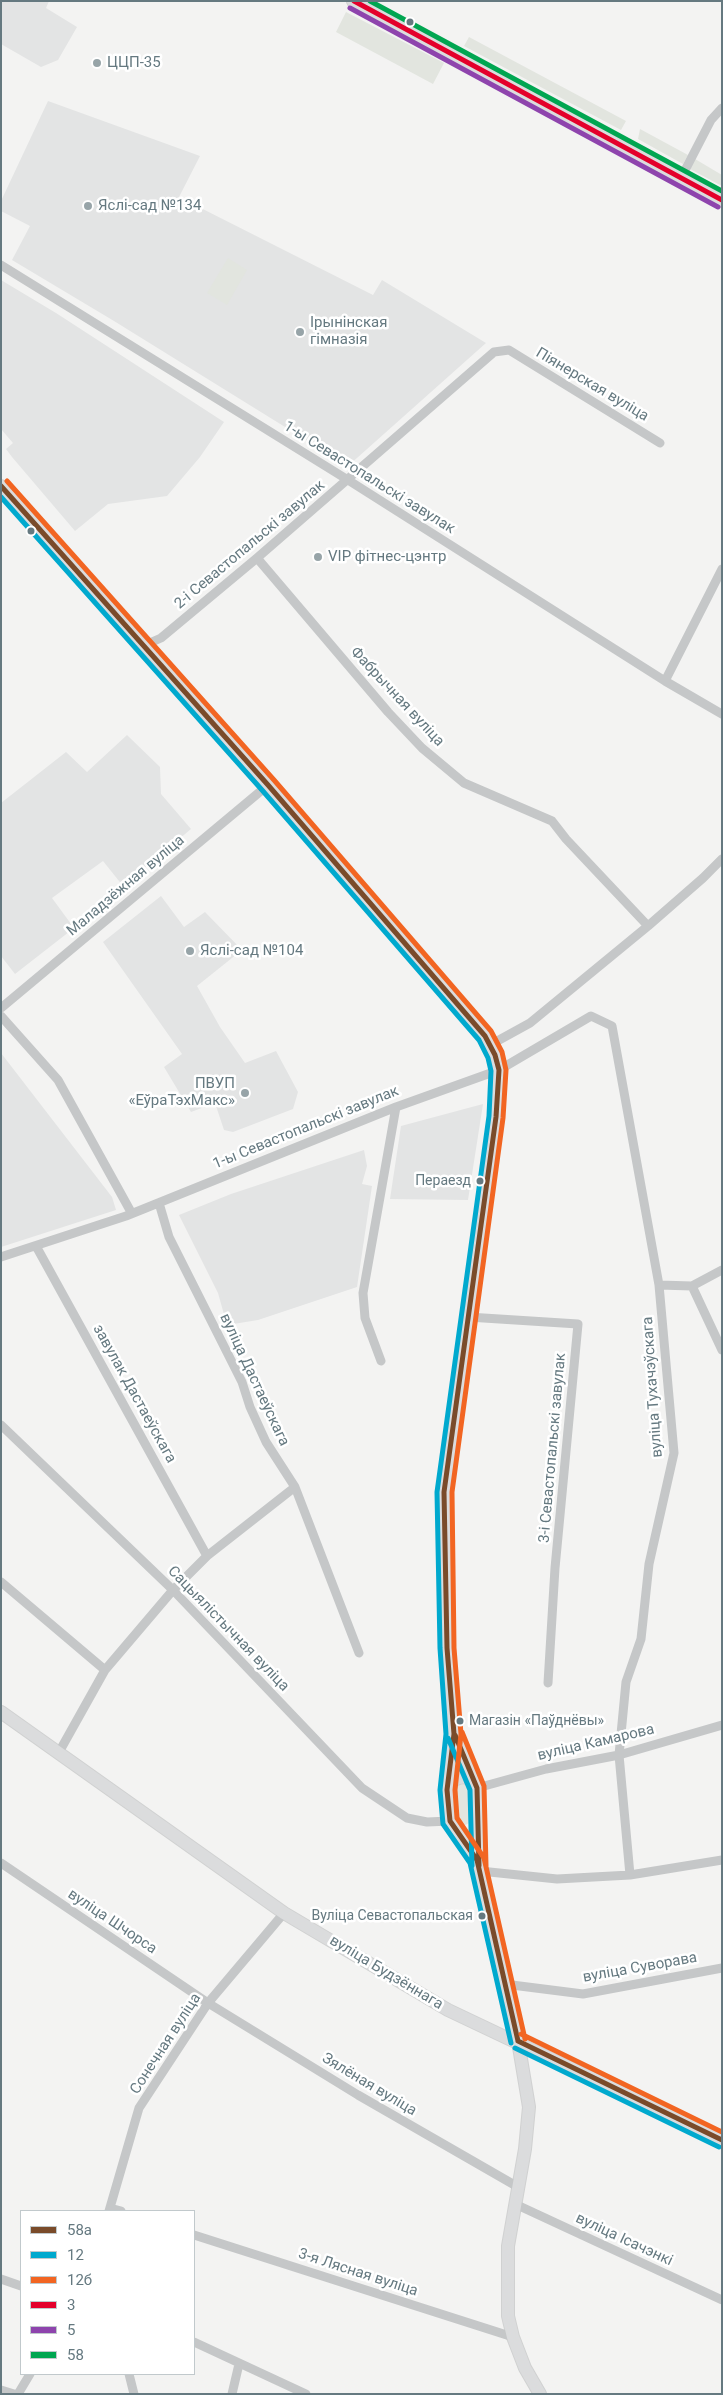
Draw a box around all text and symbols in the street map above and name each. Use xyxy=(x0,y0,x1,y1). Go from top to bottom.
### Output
unlabelled marker xyxy=(405,17,415,27)
place label: ЦЦП-35 xyxy=(107,54,161,72)
marker: ЦЦП-35 xyxy=(91,57,103,69)
place label: Яслі-сад №134 xyxy=(98,197,201,215)
marker: Яслі-сад №134 xyxy=(82,200,94,212)
place label: Ірынінская гімназія xyxy=(310,314,387,349)
marker: Ірынінская гімназія xyxy=(294,326,306,338)
street label: Піянерская вуліца xyxy=(532,344,652,426)
street label: 1-ы Севастопальскі завулак xyxy=(280,418,458,538)
street label: 2-і Севастопальскі завулак xyxy=(171,477,329,613)
unlabelled marker xyxy=(26,526,36,536)
place label: VIP фітнес-цэнтр xyxy=(328,548,446,566)
marker: VIP фітнес-цэнтр xyxy=(312,551,324,563)
street label: Фабрычная вуліца xyxy=(346,643,448,751)
street label: Маладзёжная вуліца xyxy=(64,832,188,940)
place label: Яслі-сад №104 xyxy=(200,942,303,960)
marker: Яслі-сад №104 xyxy=(184,945,196,957)
place label: ПВУП «ЕўраТэхМакс» xyxy=(128,1075,235,1110)
street label: 1-ы Севастопальскі завулак xyxy=(211,1082,401,1174)
marker: ПВУП «ЕўраТэхМакс» xyxy=(239,1087,251,1099)
place label: Пераезд xyxy=(415,1173,471,1189)
marker: Пераезд xyxy=(475,1176,485,1186)
street label: вуліца Дастаеўскага xyxy=(215,1311,293,1449)
street label: вуліца Тухачэўскага xyxy=(639,1316,667,1458)
street label: завулак Дастаеўскага xyxy=(88,1322,180,1466)
street label: 3-і Севастопальскі завулак xyxy=(536,1352,570,1544)
street label: Сацыялістычная вуліца xyxy=(163,1563,293,1695)
place label: Магазін «Паўднёвы» xyxy=(469,1713,604,1729)
marker: Магазін «Паўднёвы» xyxy=(455,1716,465,1726)
street label: вуліца Камарова xyxy=(536,1721,656,1765)
street label: вуліца Шчорса xyxy=(64,1886,160,1958)
place label: Вуліца Севастопальская xyxy=(312,1908,473,1924)
marker: Вуліца Севастопальская xyxy=(477,1911,487,1921)
street label: вуліца Будзённага xyxy=(326,1932,446,2014)
street label: вуліца Суворава xyxy=(581,1949,699,1987)
street label: Сонечная вуліца xyxy=(127,1990,205,2098)
street label: Зялёная вуліца xyxy=(318,2050,420,2120)
legend xyxy=(20,2210,195,2375)
street label: вуліца Ісачэнкі xyxy=(573,2210,675,2270)
text: 58а xyxy=(67,2221,92,2239)
street label: 3-я Лясная вуліца xyxy=(296,2245,420,2301)
text: 12 xyxy=(67,2246,84,2264)
text: 12б xyxy=(67,2271,92,2289)
text: 3 xyxy=(67,2296,75,2314)
text: 5 xyxy=(67,2321,75,2339)
text: 58 xyxy=(67,2346,84,2364)

